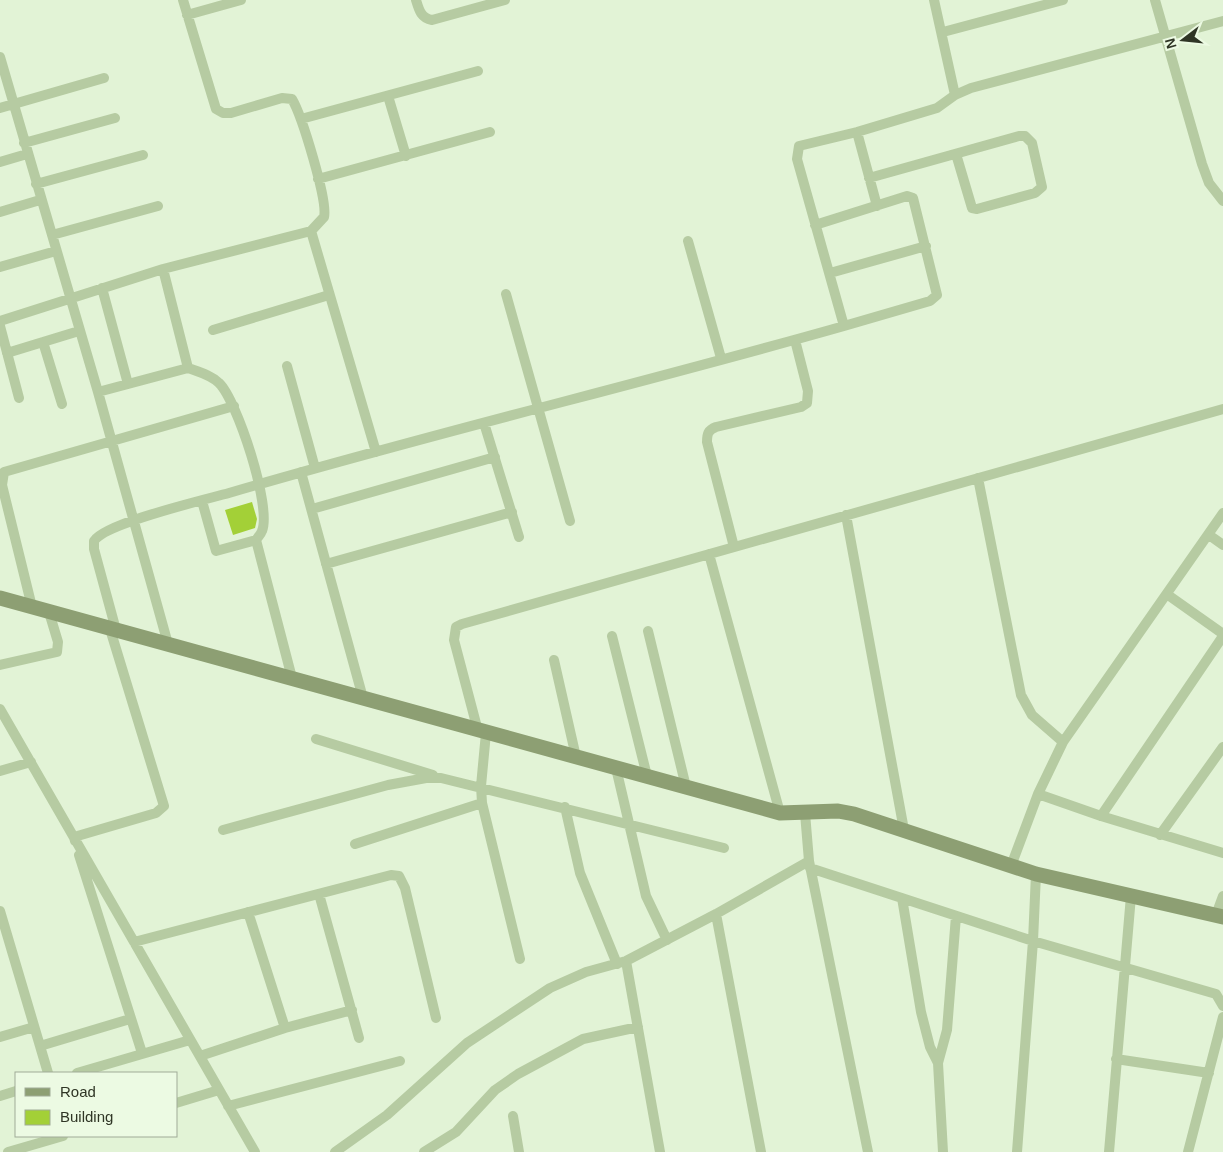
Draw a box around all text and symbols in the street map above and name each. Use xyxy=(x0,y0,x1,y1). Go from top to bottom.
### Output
north arrow xyxy=(1158,15,1208,65)
text: N xyxy=(1161,37,1180,51)
legend xyxy=(15,1072,178,1137)
text: Road xyxy=(60,1083,96,1100)
text: Building xyxy=(60,1108,113,1125)

